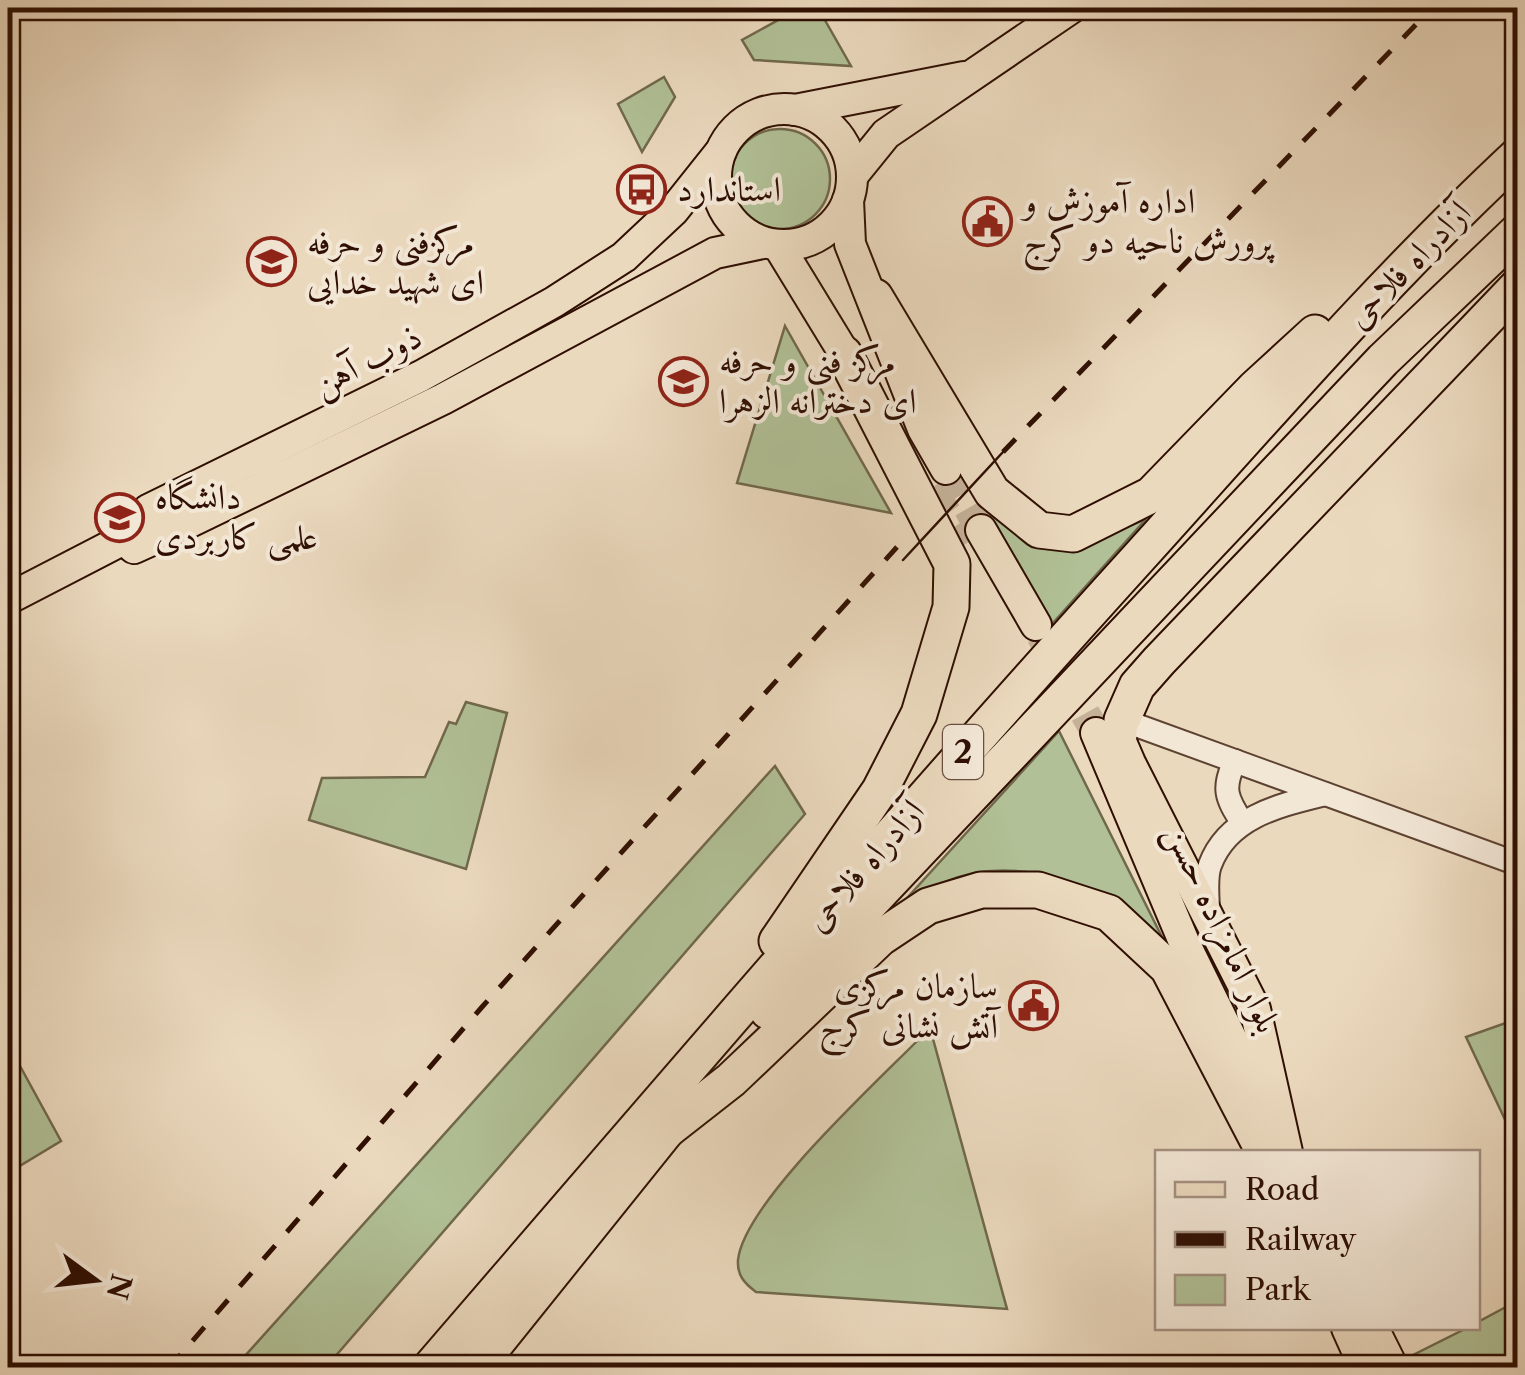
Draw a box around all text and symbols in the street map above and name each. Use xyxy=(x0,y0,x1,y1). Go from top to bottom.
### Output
bus stop icon: استاندارد xyxy=(616,163,668,215)
place label: استاندارد xyxy=(677,167,781,210)
place label: اداره آموزش و پرورش ناحیه دو کرج xyxy=(1020,179,1275,272)
street label: آزادراه فلاحی xyxy=(1336,188,1482,337)
public building icon: اداره آموزش و پرورش ناحیه دو کرج xyxy=(962,195,1014,247)
place label: مرکزفنی و حرفه ای شهید خدایی xyxy=(307,220,484,306)
school or university icon: مرکزفنی و حرفه ای شهید خدایی xyxy=(246,236,298,288)
street label: ذوب آهن xyxy=(305,314,430,408)
place label: مرکز فنی و حرفه ای دخترانه الزهرا xyxy=(719,339,916,423)
school or university icon: مرکز فنی و حرفه ای دخترانه الزهرا xyxy=(658,355,710,407)
place label: دانشگاه علمی کاربردی xyxy=(155,475,318,561)
school or university icon: دانشگاه علمی کاربردی xyxy=(94,491,146,543)
road number: 2 xyxy=(943,725,983,779)
street label: آزادراه فلاحی xyxy=(794,787,935,940)
street label: بلوار امامزاده حسن xyxy=(1154,817,1291,1040)
place label: سازمان مرکزی آتش نشانی کرج xyxy=(819,964,1001,1057)
public building icon: سازمان مرکزی آتش نشانی کرج xyxy=(1007,980,1059,1032)
legend xyxy=(1155,1150,1480,1330)
text: Road xyxy=(1245,1171,1319,1208)
text: Railway xyxy=(1245,1221,1357,1258)
north arrow xyxy=(45,1230,145,1330)
text: N xyxy=(100,1270,139,1303)
text: Park xyxy=(1245,1271,1312,1308)

